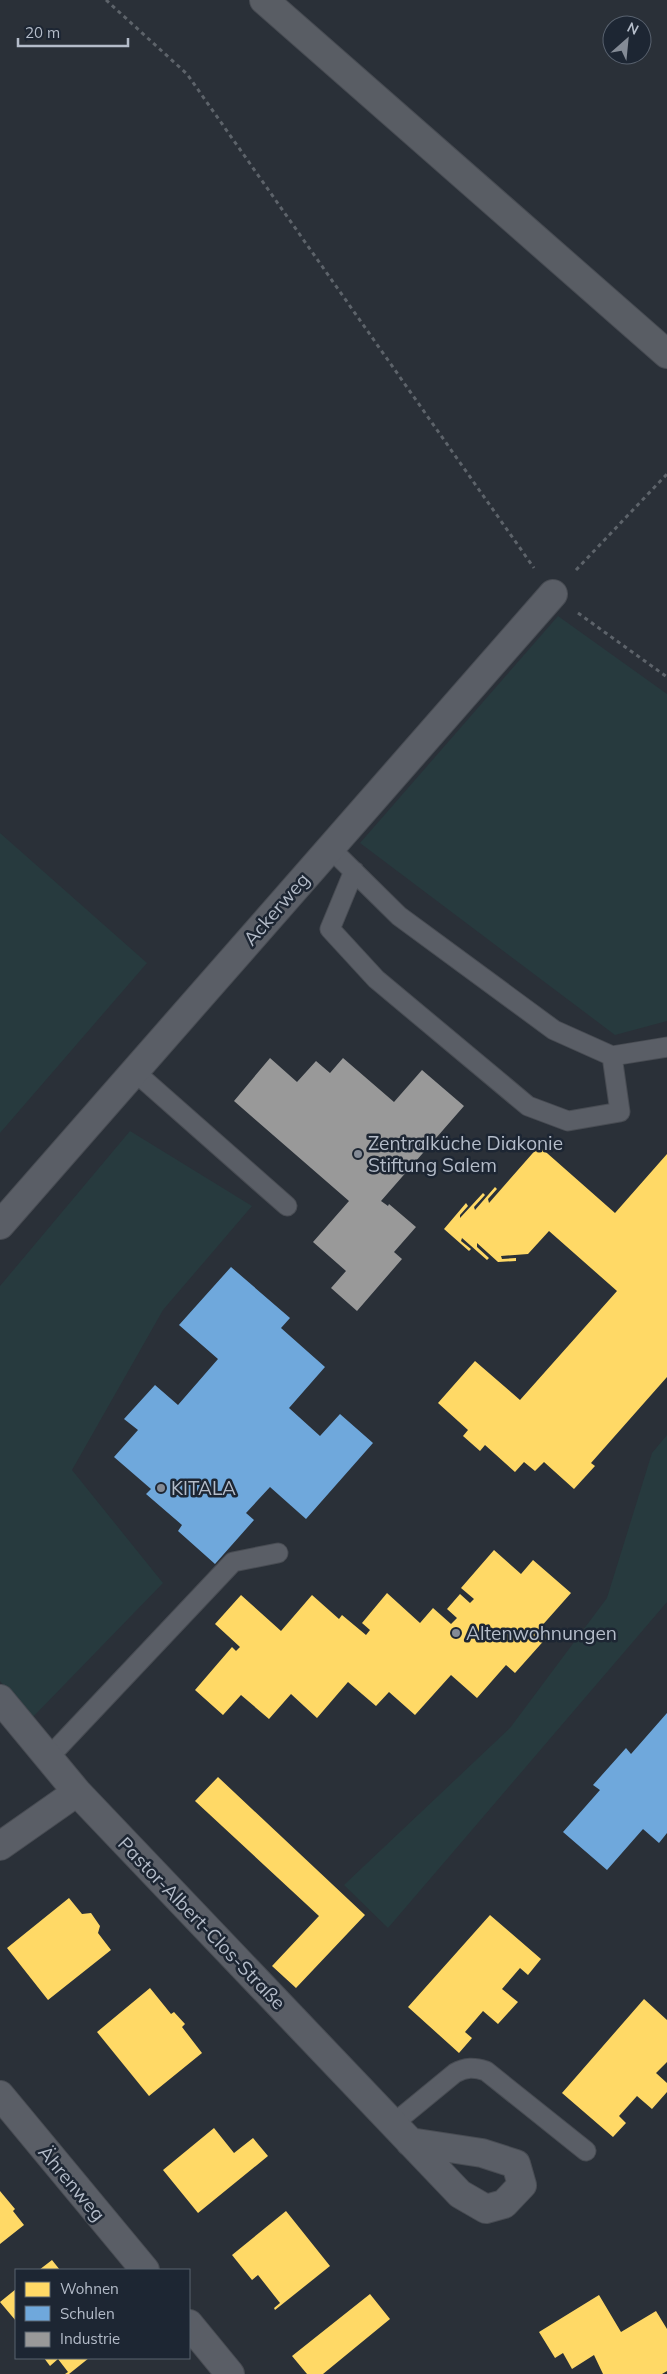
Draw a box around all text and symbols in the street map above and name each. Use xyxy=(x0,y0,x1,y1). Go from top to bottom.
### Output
scale bar xyxy=(18,15,128,47)
north arrow xyxy=(602,15,652,65)
text: N xyxy=(624,18,642,39)
text: 20 m xyxy=(25,23,60,42)
street label: Ackerweg xyxy=(238,868,314,950)
place label: Zentralküche Diakonie Stiftung Salem xyxy=(368,1131,563,1177)
marker: Zentralküche Diakonie Stiftung Salem xyxy=(352,1148,364,1160)
place label: KITALA xyxy=(171,1476,236,1500)
marker: KITALA xyxy=(155,1482,167,1494)
place label: Altenwohnungen xyxy=(466,1621,617,1645)
marker: Altenwohnungen xyxy=(450,1627,462,1639)
street label: Pastor-Albert-Clos-Straße xyxy=(113,1832,291,2014)
street label: Ährenweg xyxy=(33,2140,111,2226)
legend xyxy=(15,2269,190,2359)
text: Wohnen xyxy=(60,2279,119,2298)
text: Schulen xyxy=(60,2304,115,2323)
text: Industrie xyxy=(60,2329,120,2348)

